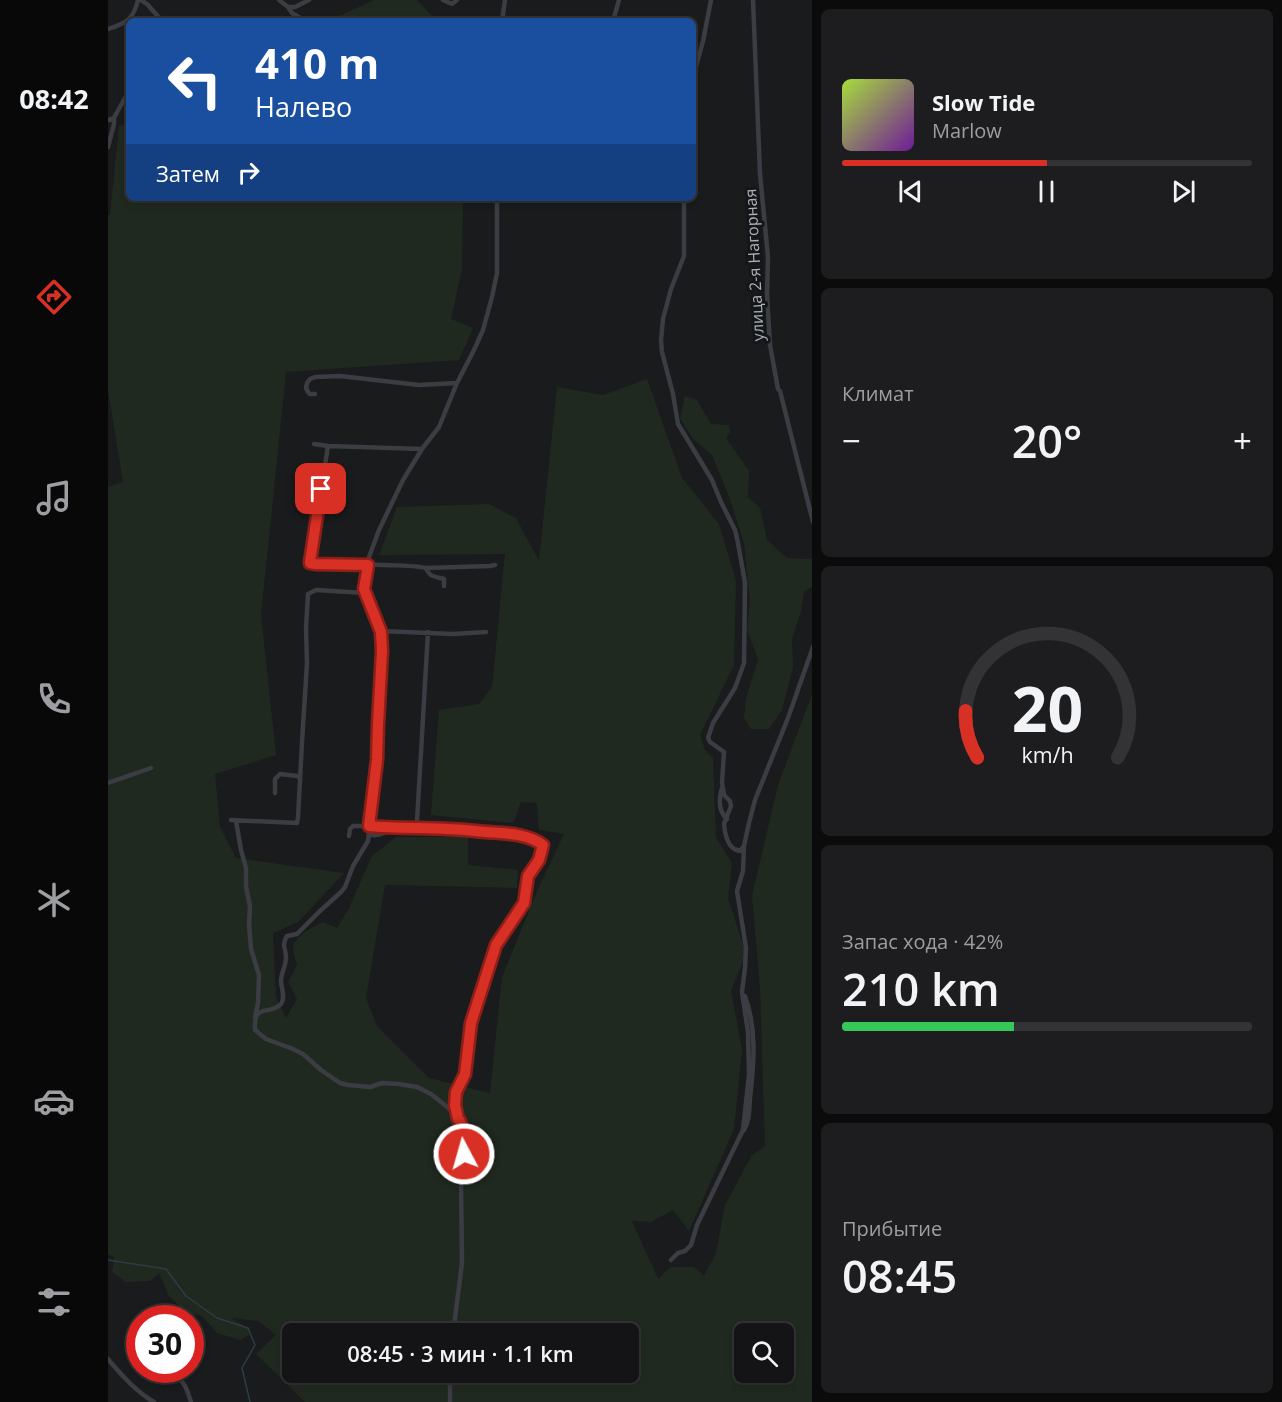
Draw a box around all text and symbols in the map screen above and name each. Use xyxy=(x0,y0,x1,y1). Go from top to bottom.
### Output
text: 410 m xyxy=(255,34,379,91)
icon: left xyxy=(156,42,234,120)
text: 08:42 xyxy=(19,80,89,117)
text: Slow Tide xyxy=(932,87,1035,117)
text: Налево xyxy=(255,88,352,125)
text: Marlow xyxy=(932,117,1002,144)
icon: right xyxy=(232,156,265,189)
text: Затем xyxy=(156,158,220,188)
icon: previous xyxy=(894,175,927,208)
icon: pause xyxy=(1030,175,1063,208)
icon: next xyxy=(1167,175,1200,208)
street label: улица 2-я Нагорная xyxy=(739,188,769,342)
icon: directions xyxy=(33,276,75,318)
text: Климат xyxy=(842,380,914,407)
text: 20° xyxy=(1012,410,1082,471)
text: − xyxy=(842,418,861,463)
text: + xyxy=(1233,418,1252,463)
pin xyxy=(295,463,346,514)
icon: arrive xyxy=(304,472,337,505)
icon: music xyxy=(33,477,75,519)
text: 20 xyxy=(1011,665,1083,750)
icon: phone xyxy=(33,678,75,720)
text: km/h xyxy=(1021,740,1073,769)
icon: climate xyxy=(33,879,75,921)
text: Запас хода · 42% xyxy=(842,928,1003,955)
text: 210 km xyxy=(842,958,1000,1019)
icon: car xyxy=(33,1080,75,1122)
position arrow xyxy=(432,1122,496,1186)
text: Прибытие xyxy=(842,1215,942,1242)
text: 08:45 xyxy=(842,1245,957,1306)
icon: filters xyxy=(33,1281,75,1323)
speed limit sign: 30 xyxy=(126,1305,204,1383)
map controls xyxy=(734,1323,794,1383)
button: search xyxy=(734,1323,794,1383)
text: 08:45 · 3 мин · 1.1 km xyxy=(347,1338,574,1368)

